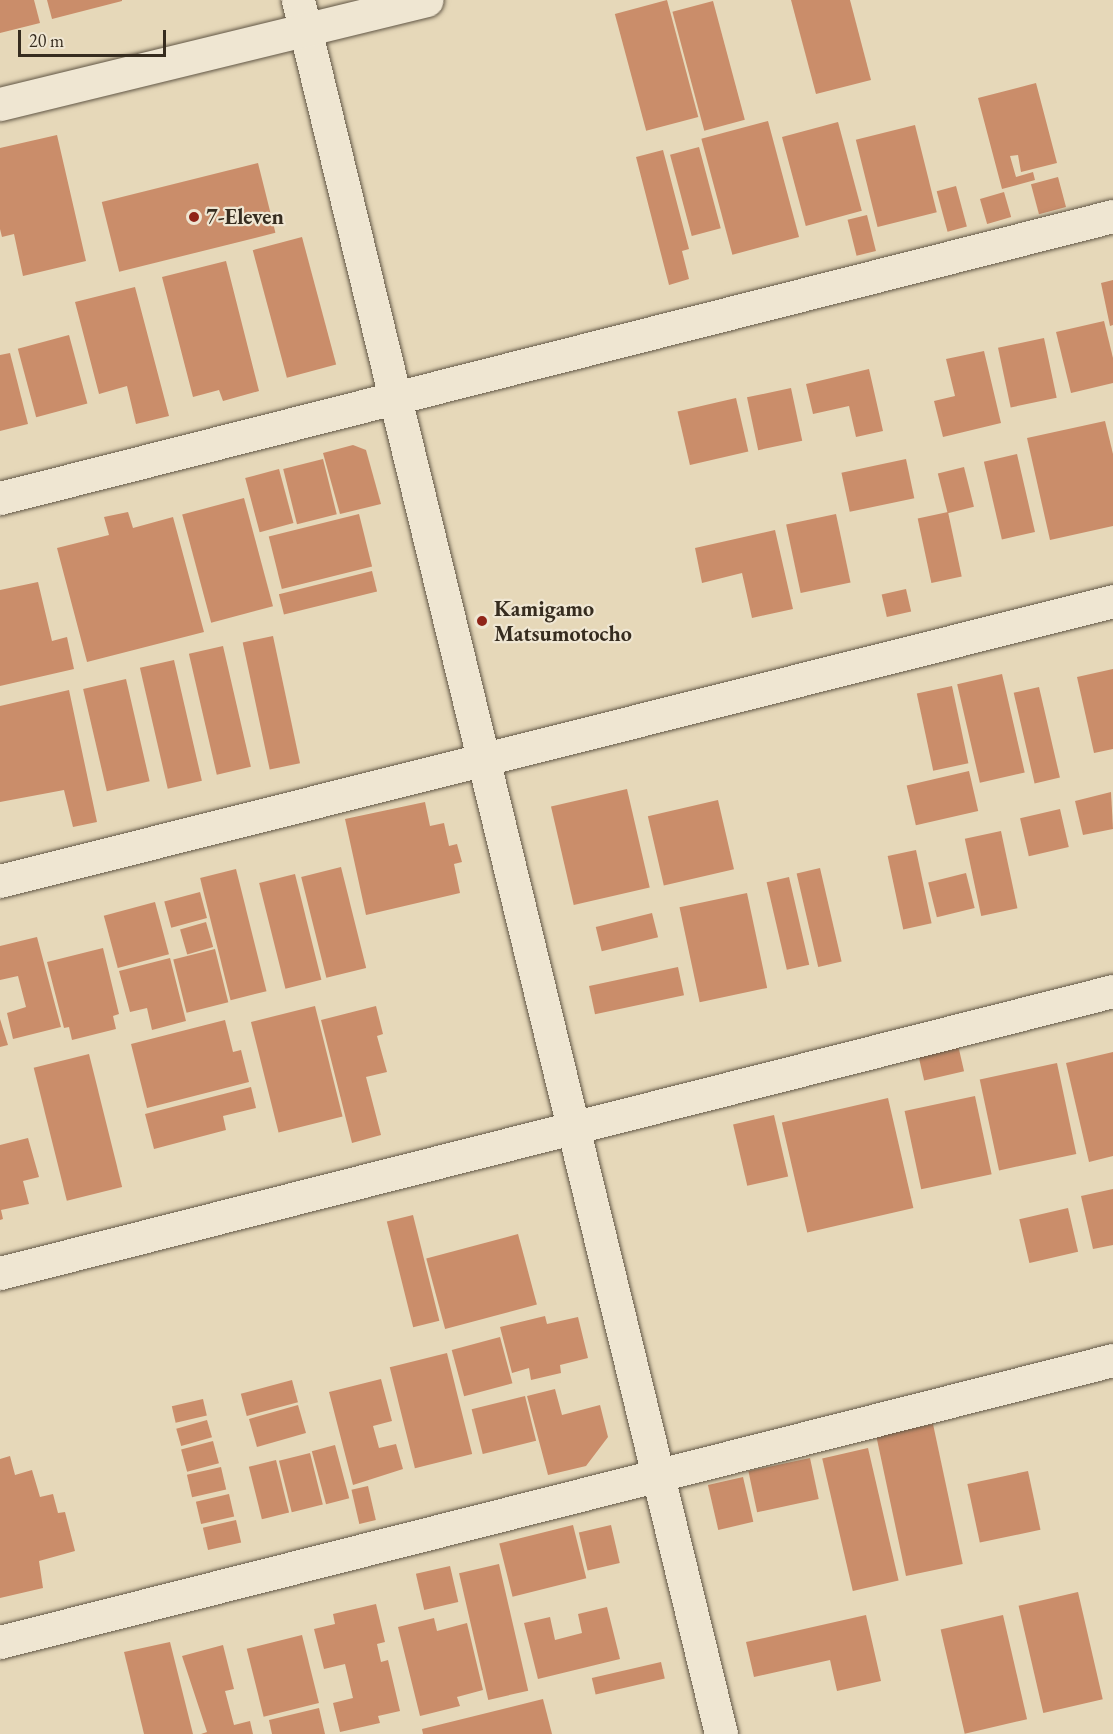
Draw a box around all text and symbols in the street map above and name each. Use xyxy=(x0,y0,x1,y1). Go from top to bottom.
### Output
scale bar xyxy=(21,18,170,56)
text: 20 m xyxy=(29,29,64,52)
place label: 7-Eleven xyxy=(206,204,284,230)
marker: 7-Eleven xyxy=(187,210,201,224)
place label: Kamigamo Matsumotocho xyxy=(494,595,632,646)
marker: Kamigamo Matsumotocho xyxy=(475,614,489,628)

